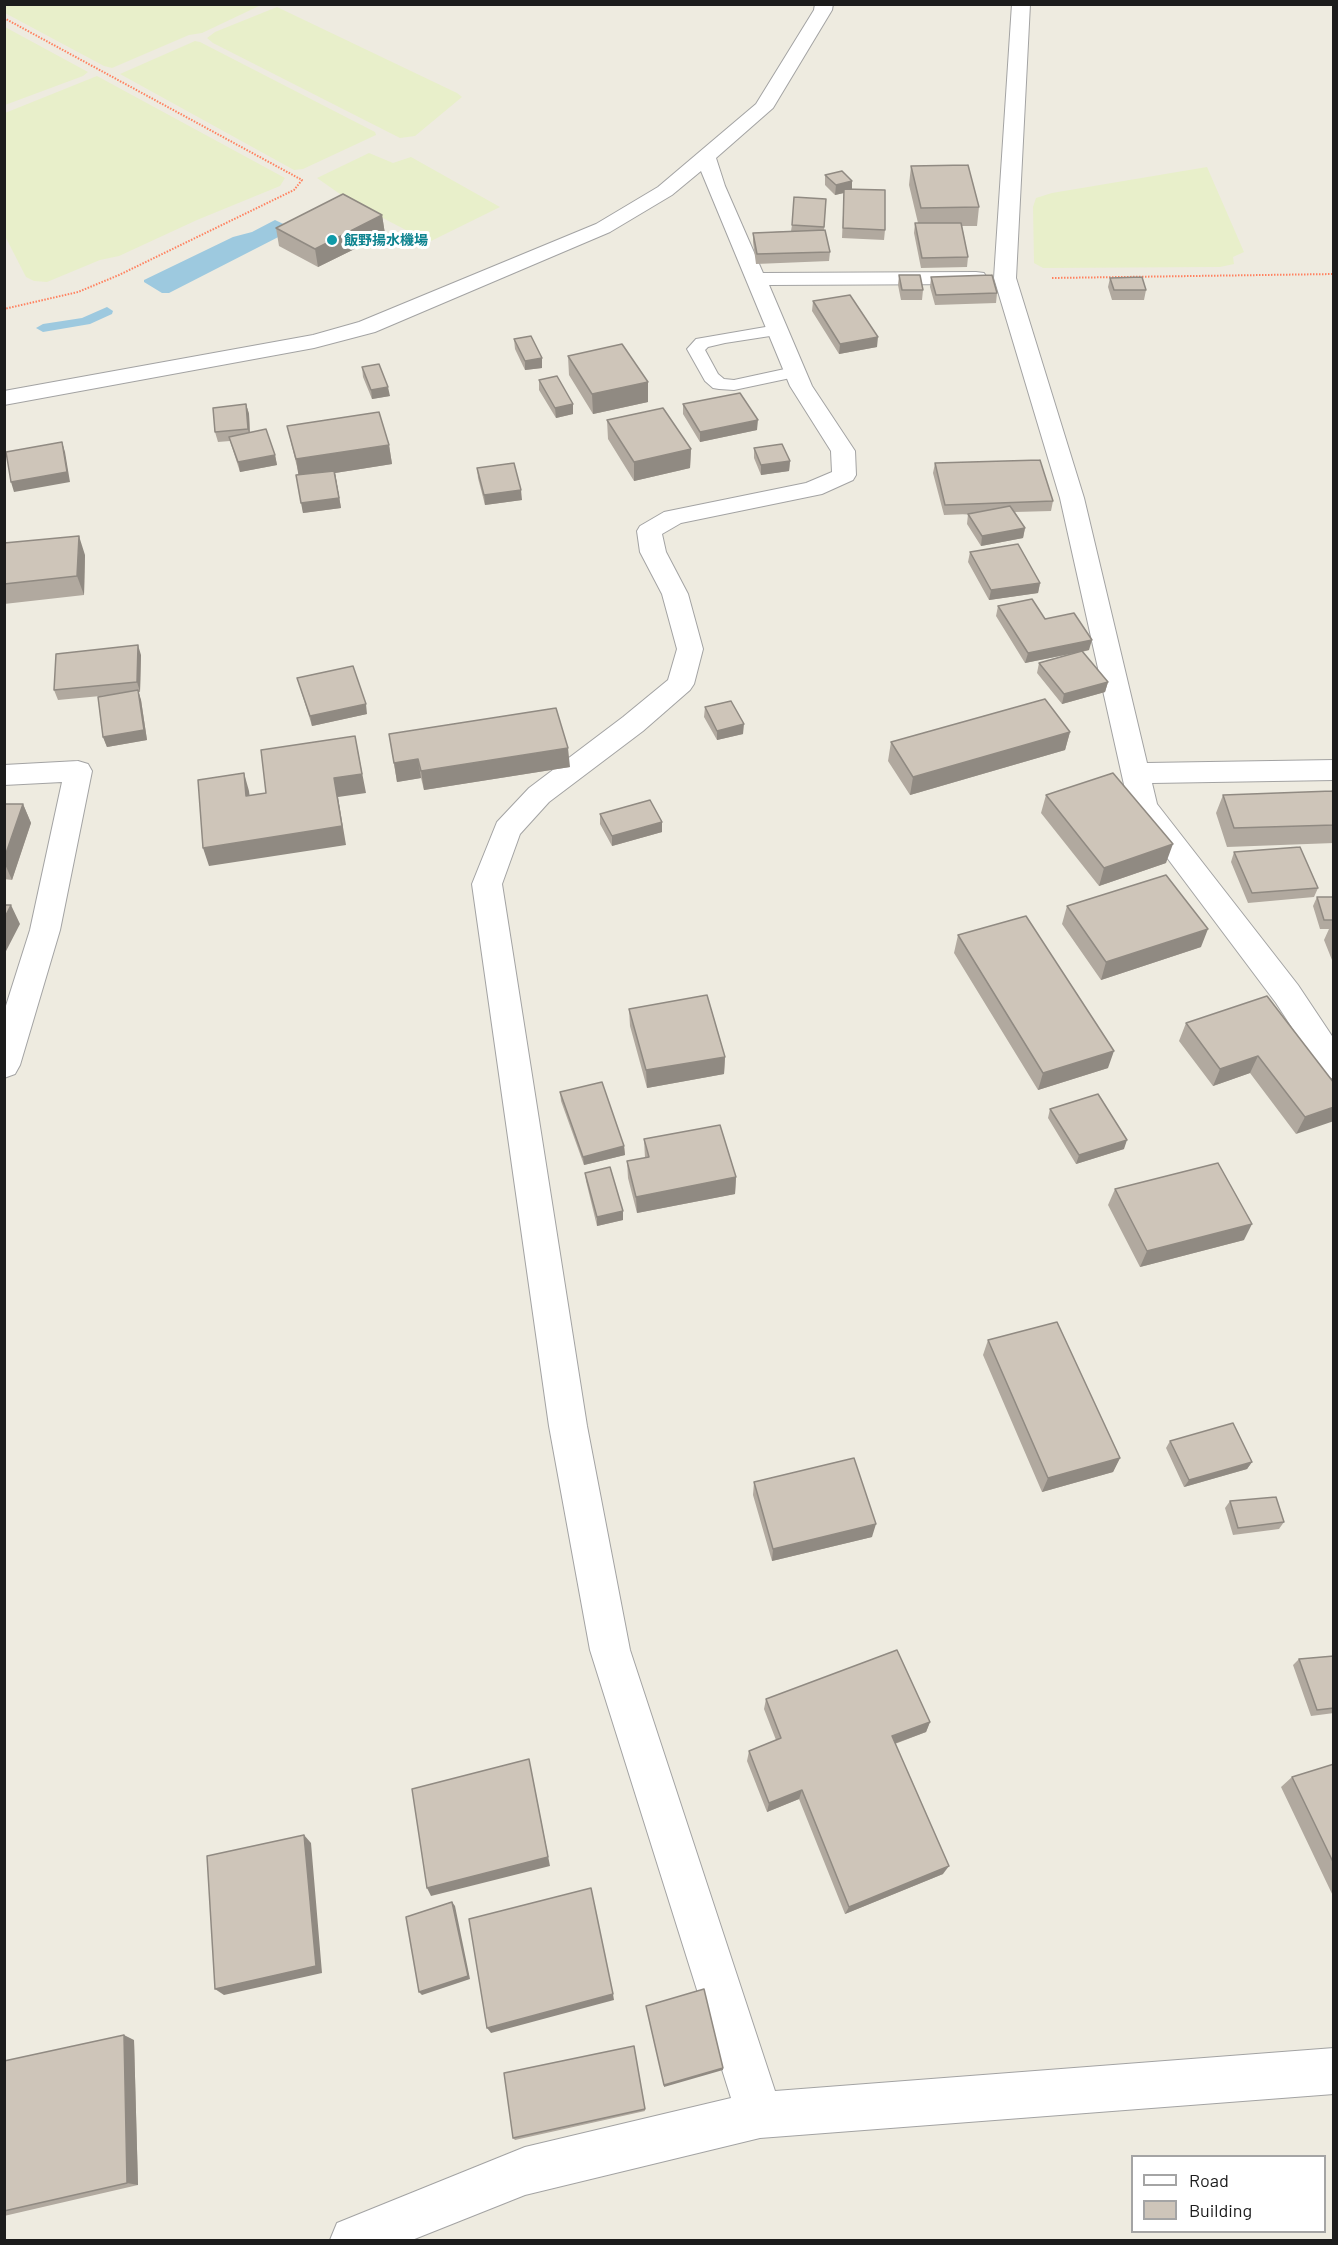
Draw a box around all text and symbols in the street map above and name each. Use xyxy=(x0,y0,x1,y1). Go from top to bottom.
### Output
place label: 飯野揚水機場 xyxy=(344,232,428,248)
marker: 飯野揚水機場 xyxy=(325,233,339,247)
legend xyxy=(1131,2155,1326,2233)
text: Road xyxy=(1189,2169,1229,2191)
text: Building xyxy=(1189,2199,1252,2221)

